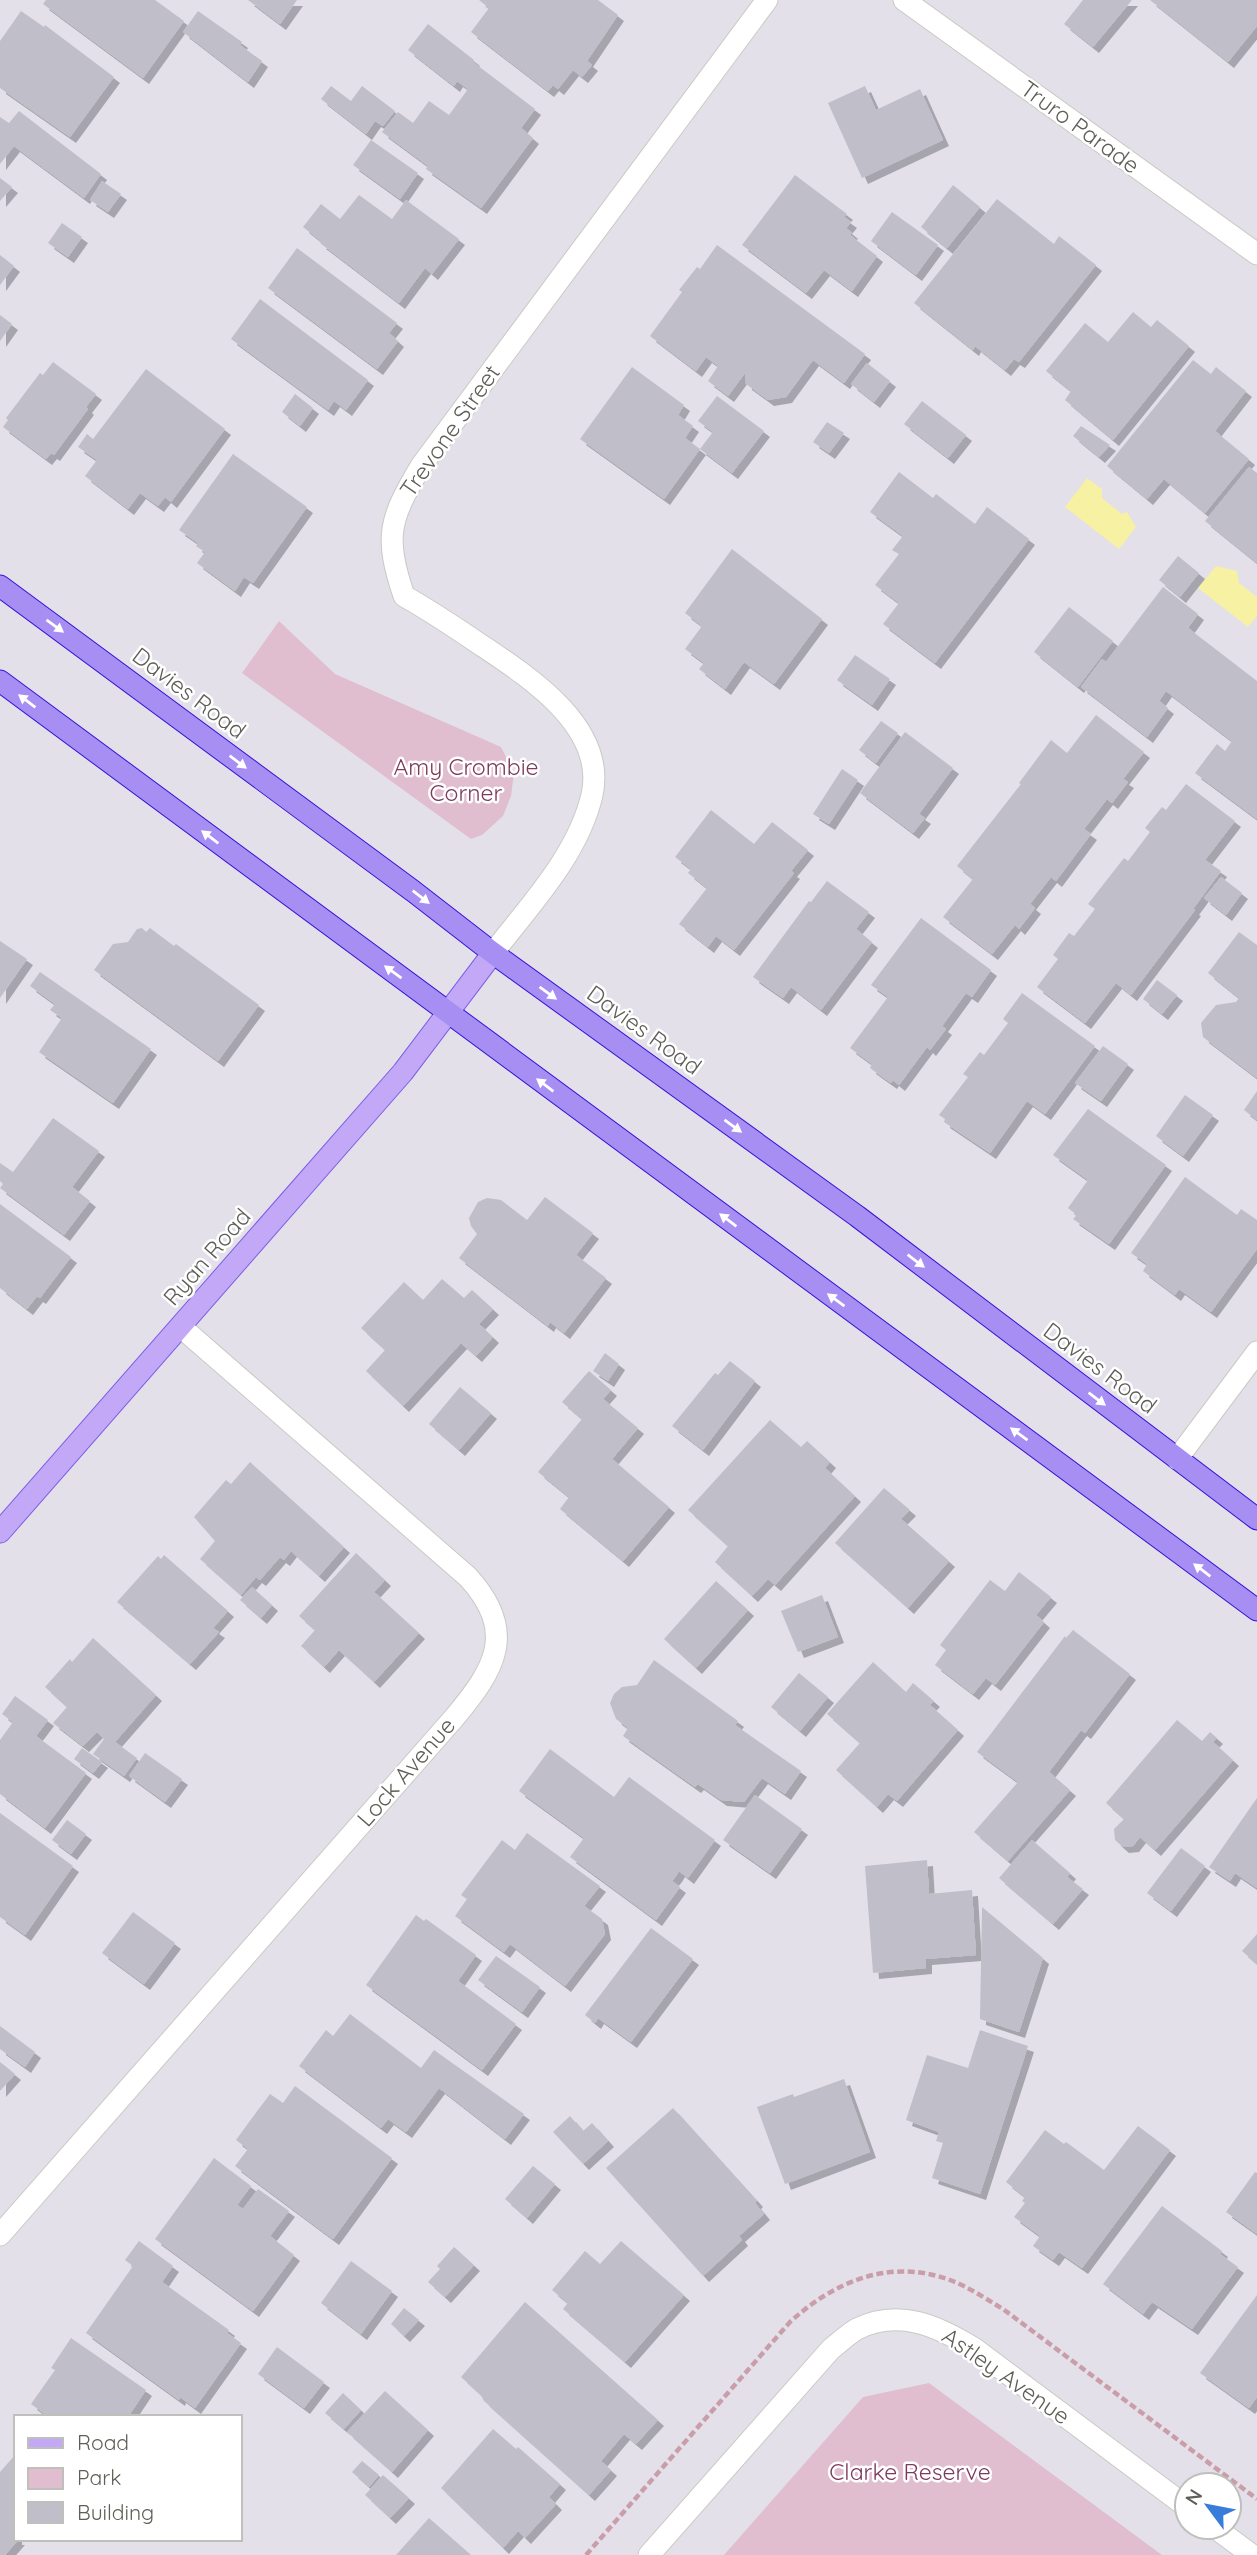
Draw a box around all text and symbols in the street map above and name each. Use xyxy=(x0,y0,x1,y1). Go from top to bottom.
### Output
street label: Truro Parade xyxy=(1015,74,1145,179)
street label: Trevone Street xyxy=(393,359,506,503)
one-way arrow xyxy=(46,619,64,633)
street label: Davies Road xyxy=(127,641,252,745)
one-way arrow xyxy=(19,694,37,709)
park label: Amy Crombie Corner xyxy=(393,752,539,807)
one-way arrow xyxy=(229,755,247,769)
one-way arrow xyxy=(201,830,219,844)
one-way arrow xyxy=(412,889,430,903)
one-way arrow xyxy=(384,966,402,980)
street label: Davies Road xyxy=(581,978,707,1081)
one-way arrow xyxy=(539,986,557,1000)
one-way arrow xyxy=(536,1078,554,1092)
one-way arrow xyxy=(723,1119,741,1134)
street label: Ryan Road xyxy=(157,1202,257,1311)
one-way arrow xyxy=(719,1214,737,1228)
one-way arrow xyxy=(907,1254,925,1268)
one-way arrow xyxy=(827,1293,845,1307)
street label: Davies Road xyxy=(1038,1316,1163,1420)
one-way arrow xyxy=(1088,1391,1106,1405)
one-way arrow xyxy=(1010,1427,1029,1441)
one-way arrow xyxy=(1193,1563,1211,1577)
street label: Lock Avenue xyxy=(350,1711,461,1832)
street label: Astley Avenue xyxy=(937,2321,1076,2430)
legend xyxy=(14,2415,242,2541)
text: Road xyxy=(77,2429,129,2455)
park label: Clarke Reserve xyxy=(829,2457,991,2486)
text: Park xyxy=(77,2464,121,2490)
north arrow xyxy=(1173,2471,1243,2541)
text: N xyxy=(1180,2485,1207,2509)
text: Building xyxy=(77,2499,154,2525)

